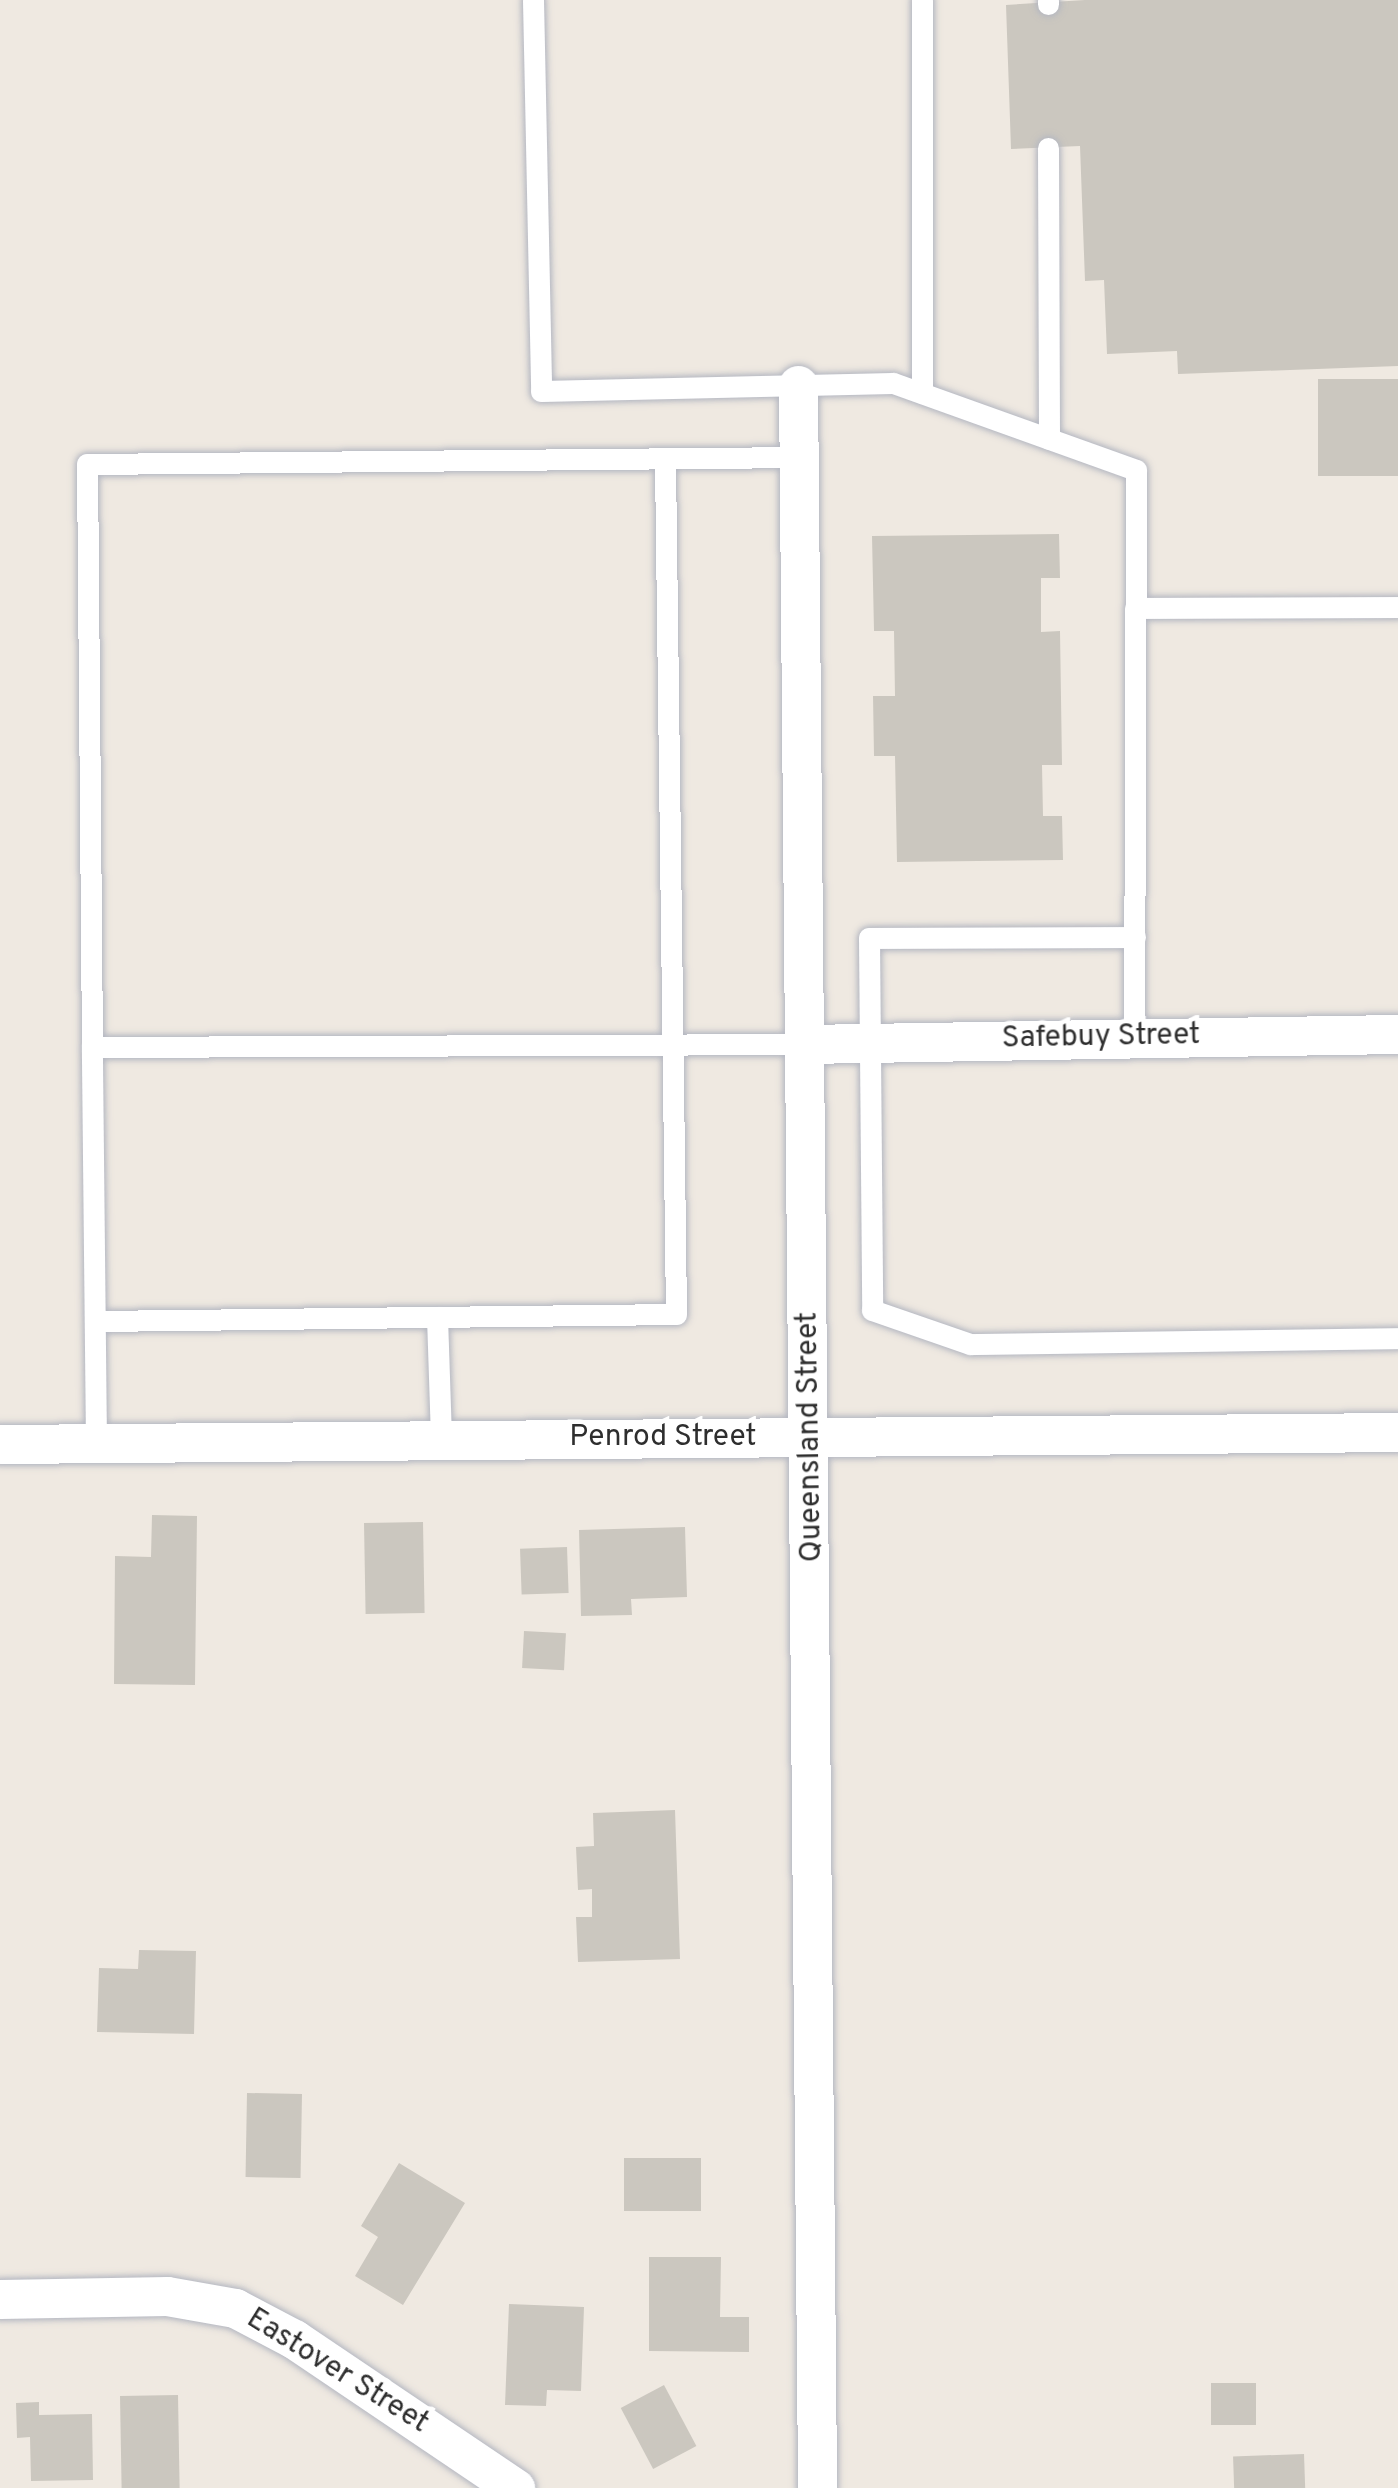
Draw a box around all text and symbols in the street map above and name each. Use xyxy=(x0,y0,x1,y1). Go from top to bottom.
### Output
street label: Safebuy Street xyxy=(1001,1018,1201,1058)
street label: Queensland Street xyxy=(791,1311,831,1563)
street label: Penrod Street xyxy=(569,1420,757,1456)
street label: Eastover Street xyxy=(239,2302,435,2442)

